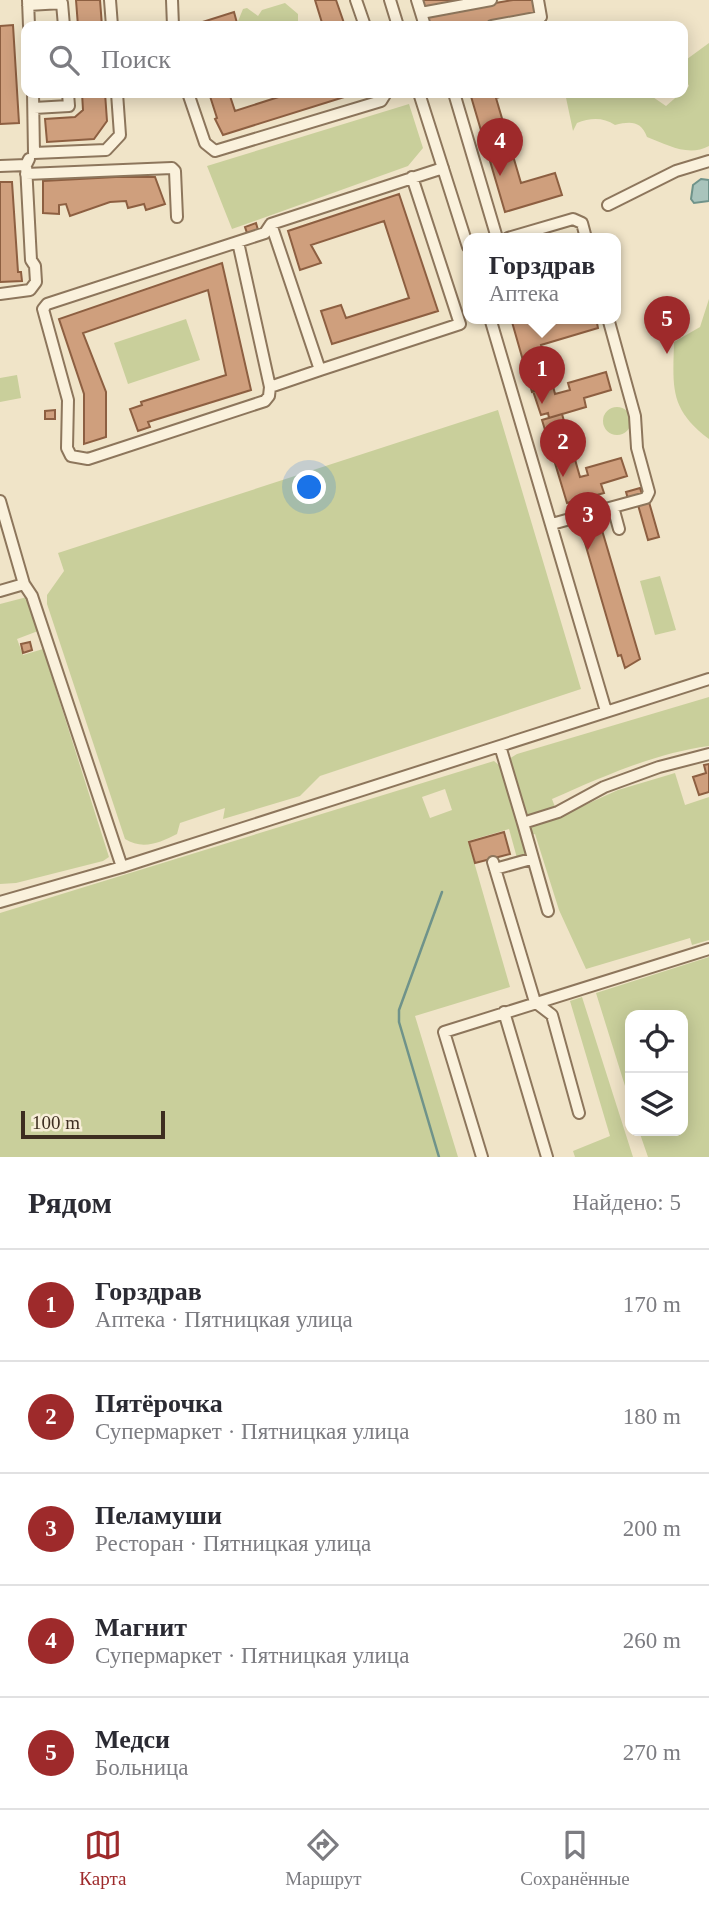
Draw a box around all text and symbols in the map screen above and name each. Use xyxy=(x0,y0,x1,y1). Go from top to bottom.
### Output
search box xyxy=(21,21,688,98)
icon: search xyxy=(45,41,83,79)
text: Поиск xyxy=(101,45,171,74)
pin: 4 xyxy=(477,118,523,176)
popup xyxy=(463,233,621,324)
text: Горздрав xyxy=(489,251,595,280)
text: Аптека xyxy=(489,281,559,306)
pin: 5 xyxy=(644,296,690,354)
pin: 1 xyxy=(519,346,565,404)
pin: 2 xyxy=(540,419,586,477)
your location xyxy=(292,470,326,504)
pin: 3 xyxy=(565,492,611,550)
map controls xyxy=(625,1010,688,1136)
button: locate xyxy=(625,1010,688,1073)
button: layers xyxy=(625,1073,688,1136)
scale bar xyxy=(21,1108,164,1140)
text: 100 m xyxy=(32,1112,80,1133)
text: Рядом xyxy=(28,1186,112,1219)
text: Найдено: 5 xyxy=(573,1190,681,1215)
text: Горздрав xyxy=(95,1277,202,1306)
text: 1 xyxy=(45,1292,57,1317)
text: 170 m xyxy=(623,1292,681,1317)
text: Аптека · Пятницкая улица xyxy=(95,1307,353,1332)
text: Пятёрочка xyxy=(95,1389,223,1418)
text: 2 xyxy=(45,1404,57,1429)
text: 180 m xyxy=(623,1404,681,1429)
text: Супермаркет · Пятницкая улица xyxy=(95,1419,409,1444)
text: Пеламуши xyxy=(95,1501,222,1530)
text: 3 xyxy=(45,1516,57,1541)
text: 200 m xyxy=(623,1516,681,1541)
text: Ресторан · Пятницкая улица xyxy=(95,1531,371,1556)
text: Магнит xyxy=(95,1613,187,1642)
text: 4 xyxy=(45,1628,57,1653)
text: 260 m xyxy=(623,1628,681,1653)
text: Супермаркет · Пятницкая улица xyxy=(95,1643,409,1668)
text: Медси xyxy=(95,1725,170,1754)
text: 5 xyxy=(45,1740,57,1765)
text: 270 m xyxy=(623,1740,681,1765)
text: Больница xyxy=(95,1755,189,1780)
tab: Карта xyxy=(79,1826,126,1890)
tab: Маршрут xyxy=(285,1826,362,1890)
tab: Сохранённые xyxy=(520,1826,630,1890)

